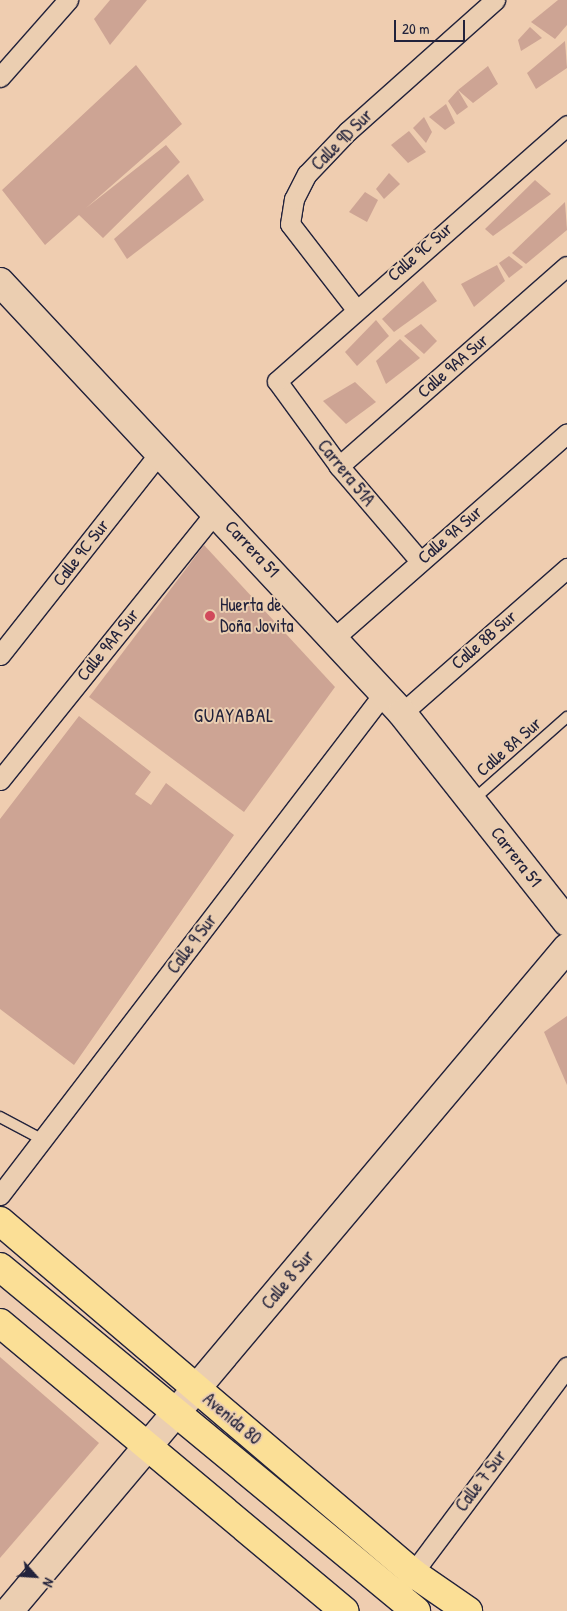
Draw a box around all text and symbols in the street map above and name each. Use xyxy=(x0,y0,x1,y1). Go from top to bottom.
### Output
scale bar xyxy=(397,10,468,42)
text: 20 m xyxy=(402,18,429,39)
street label: Calle 9D Sur xyxy=(307,105,377,175)
street label: Calle 9C Sur xyxy=(383,218,457,286)
street label: Calle 9AA Sur xyxy=(413,329,493,403)
street label: Carrera 51A xyxy=(313,436,379,510)
street label: Calle 9A Sur xyxy=(414,501,486,569)
street label: Calle 9C Sur xyxy=(48,515,114,591)
street label: Carrera 51 xyxy=(220,516,284,582)
place label: Huerta de Doña Jovita xyxy=(220,595,294,638)
street label: Calle 9AA Sur xyxy=(72,605,144,685)
street label: Calle 8B Sur xyxy=(447,606,521,674)
marker: Huerta de Doña Jovita xyxy=(204,610,216,622)
district label: GUAYABAL xyxy=(193,705,275,727)
street label: Calle 8A Sur xyxy=(472,713,546,781)
street label: Carrera 51 xyxy=(486,823,546,891)
street label: Calle 9 Sur xyxy=(163,910,221,978)
street label: Calle 8 Sur xyxy=(257,1246,319,1314)
street label: Avenida 80 xyxy=(198,1388,266,1450)
street label: Calle 7 Sur xyxy=(451,1446,511,1516)
north arrow xyxy=(10,1551,60,1601)
text: N xyxy=(39,1575,59,1590)

